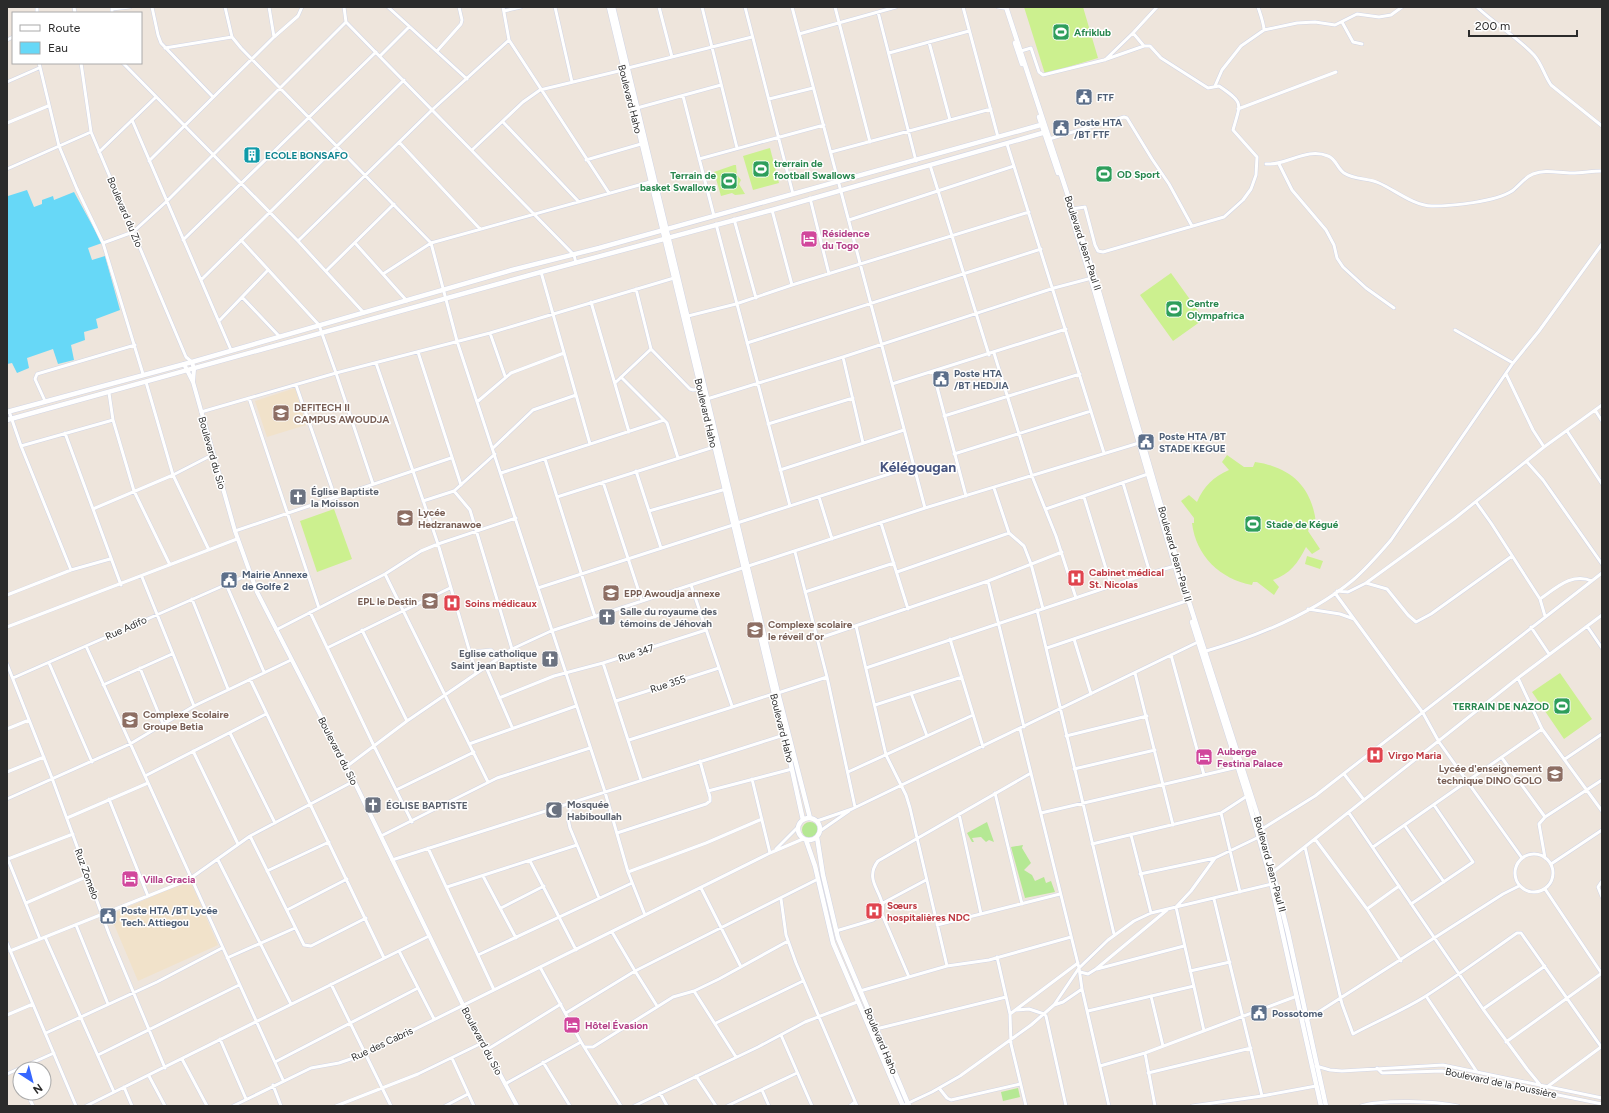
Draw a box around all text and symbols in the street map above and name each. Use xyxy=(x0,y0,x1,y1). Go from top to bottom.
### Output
legend xyxy=(12,12,142,64)
scale bar xyxy=(1469,12,1577,38)
text: 200 m xyxy=(1475,19,1510,33)
text: Route xyxy=(48,21,81,35)
sports icon: Afriklub xyxy=(1051,22,1071,42)
place label: Afriklub xyxy=(1074,26,1111,39)
text: Eau xyxy=(48,41,68,55)
street label: Boulevard Haho xyxy=(615,63,645,135)
public building icon: FTF xyxy=(1074,87,1094,107)
place label: FTF xyxy=(1097,91,1114,104)
place label: Poste HTA /BT FTF xyxy=(1074,116,1123,141)
public building icon: Poste HTA /BT FTF xyxy=(1051,118,1071,138)
building icon: ECOLE BONSAFO xyxy=(242,145,262,165)
place label: ECOLE BONSAFO xyxy=(265,149,348,162)
place label: trerrain de football Swallows xyxy=(774,157,855,182)
sports icon: trerrain de football Swallows xyxy=(751,159,771,179)
sports icon: OD Sport xyxy=(1094,164,1114,184)
place label: OD Sport xyxy=(1117,168,1160,181)
place label: Terrain de basket Swallows xyxy=(640,169,716,194)
sports icon: Terrain de basket Swallows xyxy=(719,171,739,191)
street label: Boulevard du Zio xyxy=(104,175,146,249)
street label: Boulevard Jean-Paul II xyxy=(1062,194,1104,292)
place label: Résidence du Togo xyxy=(822,227,870,252)
hotel icon: Résidence du Togo xyxy=(799,229,819,249)
place label: Centre Olympafrica xyxy=(1187,297,1244,322)
sports icon: Centre Olympafrica xyxy=(1164,299,1184,319)
place label: Poste HTA /BT HEDJIA xyxy=(954,367,1009,392)
public building icon: Poste HTA /BT HEDJIA xyxy=(931,369,951,389)
street label: Boulevard Haho xyxy=(692,377,720,449)
place label: DEFITECH II CAMPUS AWOUDJA xyxy=(294,401,390,426)
school or university icon: DEFITECH II CAMPUS AWOUDJA xyxy=(271,403,291,423)
street label: Boulevard du Sio xyxy=(195,415,229,491)
place label: Poste HTA /BT STADE KEGUE xyxy=(1159,430,1226,455)
public building icon: Poste HTA /BT STADE KEGUE xyxy=(1136,432,1156,452)
district label: Kélégougan xyxy=(880,459,956,476)
place label: Église Baptiste la Moisson xyxy=(311,485,379,510)
church icon: Église Baptiste la Moisson xyxy=(288,487,308,507)
street label: Boulevard Jean-Paul II xyxy=(1155,505,1195,603)
place label: Lycée Hedzranawoe xyxy=(418,506,482,531)
school or university icon: Lycée Hedzranawoe xyxy=(395,508,415,528)
sports icon: Stade de Kégué xyxy=(1243,514,1263,534)
place label: Stade de Kégué xyxy=(1266,518,1339,531)
place label: Cabinet médical St. Nicolas xyxy=(1089,566,1164,591)
place label: Mairie Annexe de Golfe 2 xyxy=(242,568,308,593)
hospital icon: Cabinet médical St. Nicolas xyxy=(1066,568,1086,588)
public building icon: Mairie Annexe de Golfe 2 xyxy=(219,570,239,590)
school or university icon: EPP Awoudja annexe xyxy=(601,583,621,603)
place label: EPP Awoudja annexe xyxy=(624,587,721,600)
school or university icon: EPL le Destin xyxy=(420,591,440,611)
hospital icon: Soins médicaux xyxy=(442,593,462,613)
place label: EPL le Destin xyxy=(357,595,417,608)
place label: Soins médicaux xyxy=(465,597,538,610)
place label: Salle du royaume des témoins de Jéhovah xyxy=(620,605,717,630)
church icon: Salle du royaume des témoins de Jéhovah xyxy=(597,607,617,627)
street label: Rue Adifo xyxy=(103,613,149,643)
place label: Complexe scolaire le réveil d'or xyxy=(768,618,853,643)
school or university icon: Complexe scolaire le réveil d'or xyxy=(745,620,765,640)
street label: Rue 347 xyxy=(616,641,656,665)
place label: Eglise catholique Saint jean Baptiste xyxy=(451,647,537,672)
church icon: Eglise catholique Saint jean Baptiste xyxy=(540,649,560,669)
street label: Rue 355 xyxy=(649,672,688,696)
street label: Boulevard Haho xyxy=(767,692,797,764)
sports icon: TERRAIN DE NAZOD xyxy=(1552,696,1572,716)
place label: TERRAIN DE NAZOD xyxy=(1453,700,1549,713)
place label: Complexe Scolaire Groupe Betia xyxy=(143,708,229,733)
school or university icon: Complexe Scolaire Groupe Betia xyxy=(120,710,140,730)
street label: Boulevard du Sio xyxy=(315,715,361,788)
place label: Auberge Festina Palace xyxy=(1217,745,1283,770)
hospital icon: Virgo Maria xyxy=(1365,745,1385,765)
hotel icon: Auberge Festina Palace xyxy=(1194,747,1214,767)
place label: Virgo Maria xyxy=(1388,749,1441,762)
place label: Lycée d'enseignement technique DINO GOLO xyxy=(1437,762,1542,787)
school or university icon: Lycée d'enseignement technique DINO GOLO xyxy=(1545,764,1565,784)
church icon: ÉGLISE BAPTISTE xyxy=(363,795,383,815)
place label: Mosquée Habiboullah xyxy=(567,798,622,823)
place label: ÉGLISE BAPTISTE xyxy=(386,799,468,812)
mosque icon: Mosquée Habiboullah xyxy=(544,800,564,820)
street label: Boulevard Jean-Paul II xyxy=(1251,815,1289,913)
street label: Ruz Zomelo xyxy=(72,847,102,901)
hotel icon: Villa Gracia xyxy=(120,869,140,889)
place label: Villa Gracia xyxy=(143,873,195,886)
place label: Sœurs hospitalières NDC xyxy=(887,899,970,924)
hospital icon: Sœurs hospitalières NDC xyxy=(864,901,884,921)
place label: Poste HTA /BT Lycée Tech. Attiegou xyxy=(121,904,218,929)
public building icon: Poste HTA /BT Lycée Tech. Attiegou xyxy=(98,906,118,926)
public building icon: Possotome xyxy=(1249,1003,1269,1023)
street label: Boulevard du Sio xyxy=(459,1005,505,1077)
street label: Boulevard Haho xyxy=(861,1006,901,1076)
place label: Possotome xyxy=(1272,1007,1323,1020)
hotel icon: Hôtel Évasion xyxy=(562,1015,582,1035)
place label: Hôtel Évasion xyxy=(585,1019,648,1032)
street label: Rue des Cabris xyxy=(349,1024,415,1064)
north arrow xyxy=(12,1061,52,1101)
street label: Boulevard de la Poussière xyxy=(1444,1065,1558,1101)
text: N xyxy=(30,1081,45,1096)

